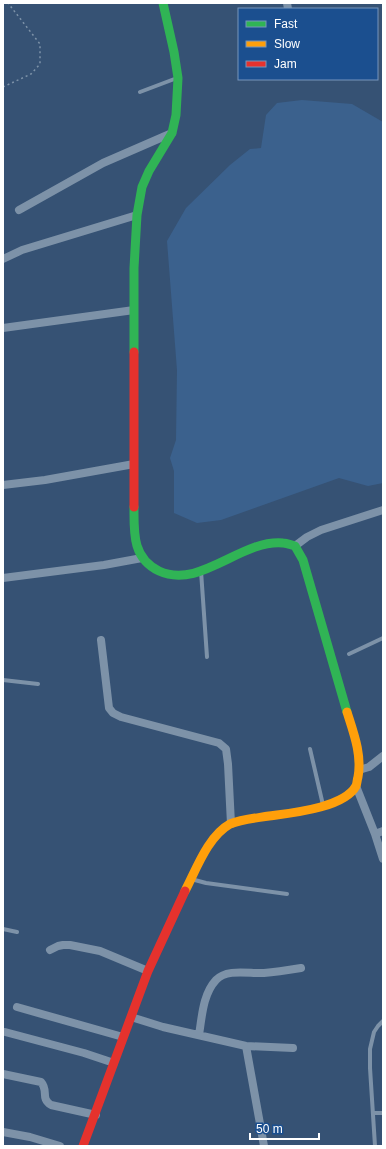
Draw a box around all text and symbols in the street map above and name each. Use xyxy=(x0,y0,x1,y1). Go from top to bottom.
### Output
legend xyxy=(238,8,378,80)
text: Fast xyxy=(274,17,298,31)
text: Slow xyxy=(274,37,300,51)
text: Jam xyxy=(274,57,297,71)
scale bar xyxy=(250,1115,319,1141)
text: 50 m xyxy=(256,1122,283,1136)

